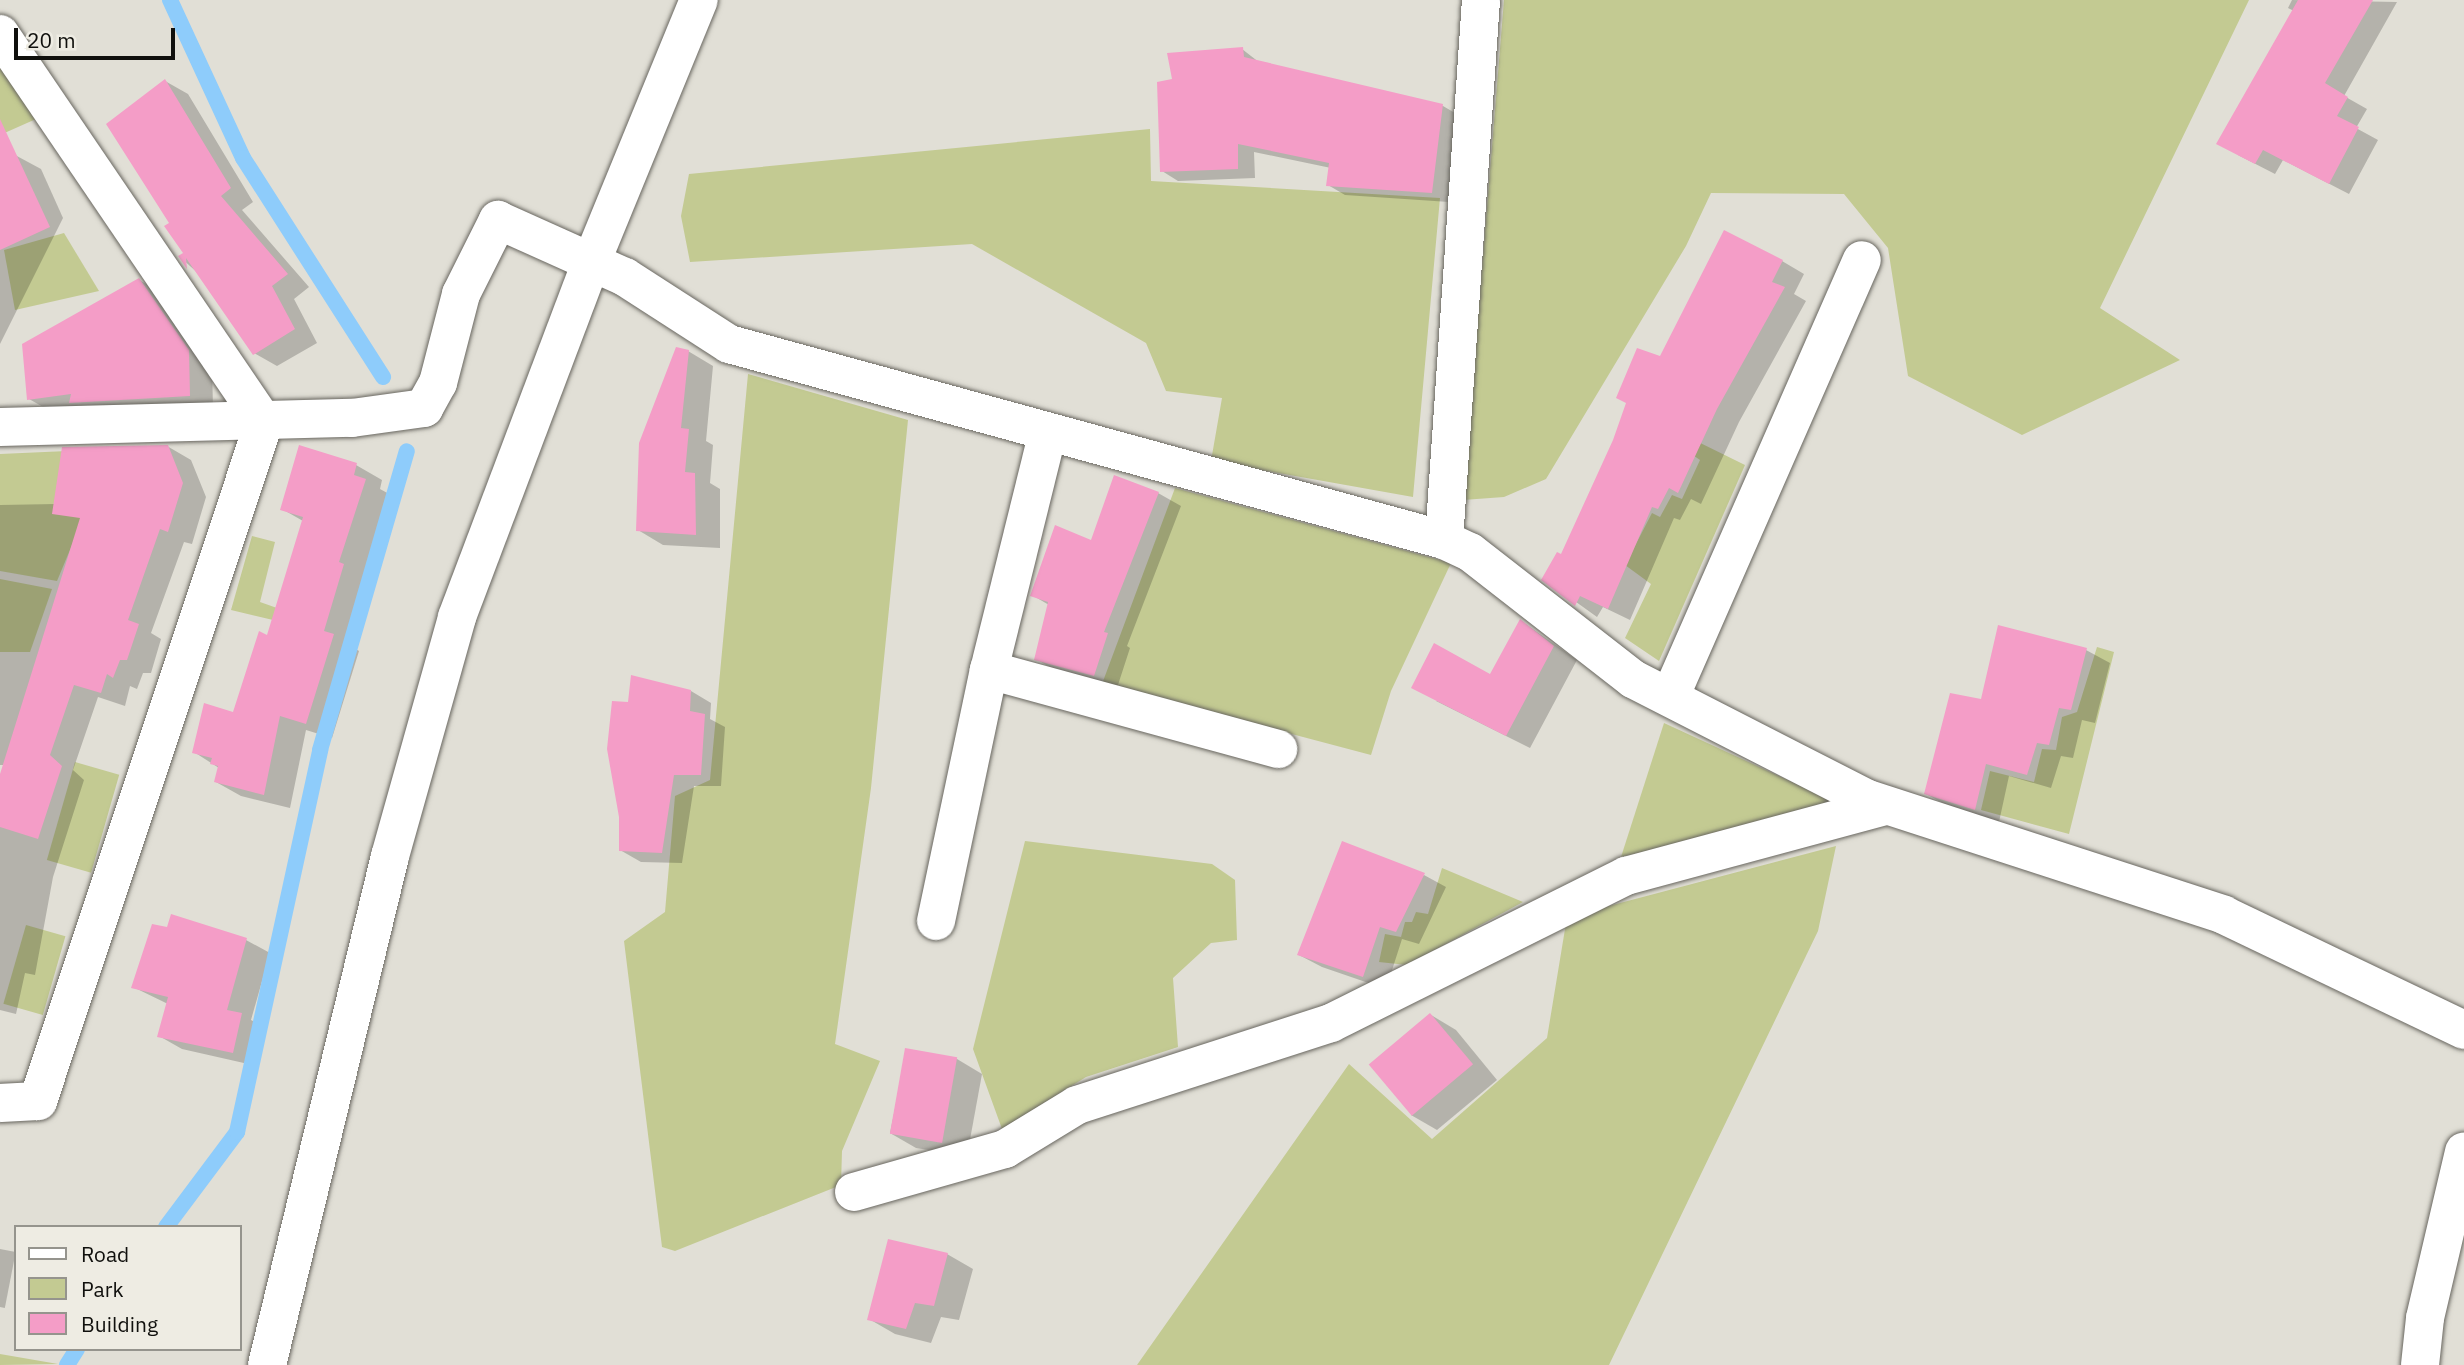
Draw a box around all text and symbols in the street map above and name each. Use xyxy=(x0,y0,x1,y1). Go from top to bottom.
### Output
scale bar xyxy=(18,14,178,58)
text: 20 m xyxy=(27,26,76,54)
legend xyxy=(14,1225,242,1351)
text: Road xyxy=(81,1240,129,1268)
text: Park xyxy=(81,1275,124,1303)
text: Building xyxy=(81,1310,158,1338)

